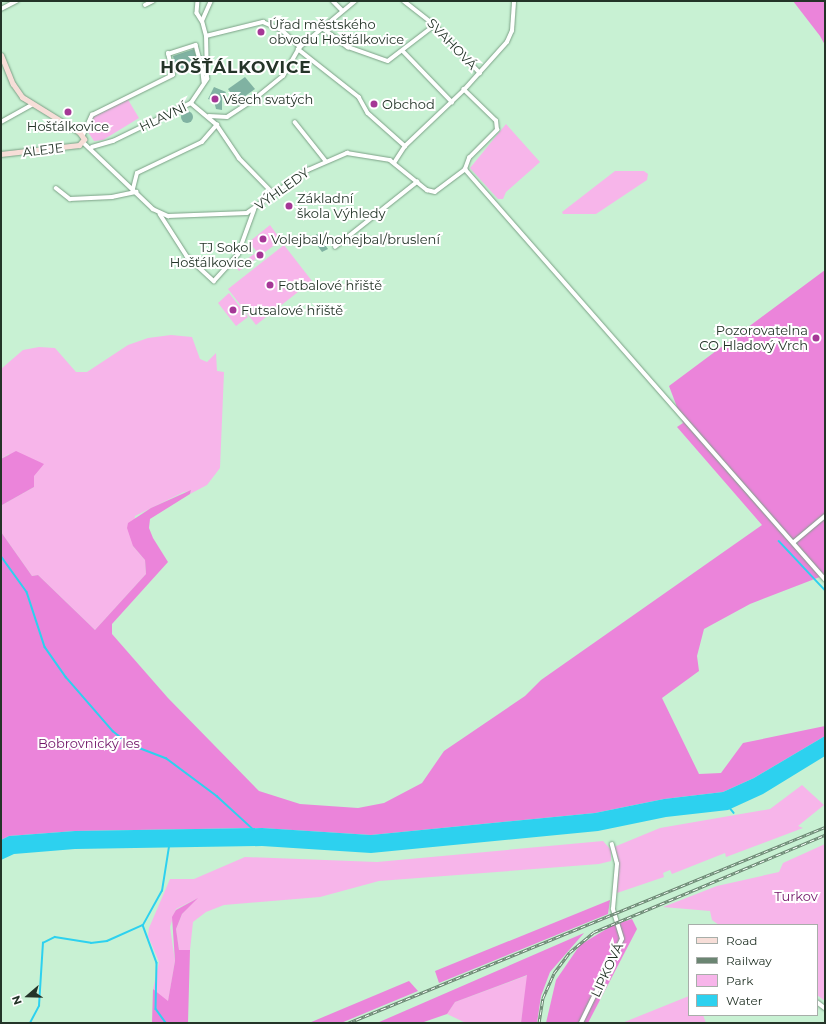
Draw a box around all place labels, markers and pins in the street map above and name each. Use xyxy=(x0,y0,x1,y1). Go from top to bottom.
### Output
place label: Úřad městského obvodu Hošťálkovice xyxy=(269,17,404,48)
marker: Úřad městského obvodu Hošťálkovice xyxy=(256,27,266,37)
place label: Všech svatých xyxy=(223,91,313,107)
marker: Všech svatých xyxy=(210,94,220,104)
place label: Obchod xyxy=(382,96,435,112)
marker: Obchod xyxy=(369,99,379,109)
marker: Hošťálkovice xyxy=(63,107,73,117)
place label: Hošťálkovice xyxy=(27,118,109,134)
place label: Základní škola Výhledy xyxy=(297,191,386,222)
marker: Základní škola Výhledy xyxy=(284,201,294,211)
place label: Volejbal/nohejbal/bruslení xyxy=(271,231,440,247)
marker: Volejbal/nohejbal/bruslení xyxy=(258,234,268,244)
place label: TJ Sokol Hošťálkovice xyxy=(170,240,252,271)
marker: TJ Sokol Hošťálkovice xyxy=(255,250,265,260)
place label: Fotbalové hřiště xyxy=(278,277,382,293)
marker: Fotbalové hřiště xyxy=(265,280,275,290)
place label: Futsalové hřiště xyxy=(241,302,343,318)
marker: Futsalové hřiště xyxy=(228,305,238,315)
place label: Pozorovatelna CO Hladový Vrch xyxy=(699,323,808,354)
marker: Pozorovatelna CO Hladový Vrch xyxy=(811,333,821,343)

